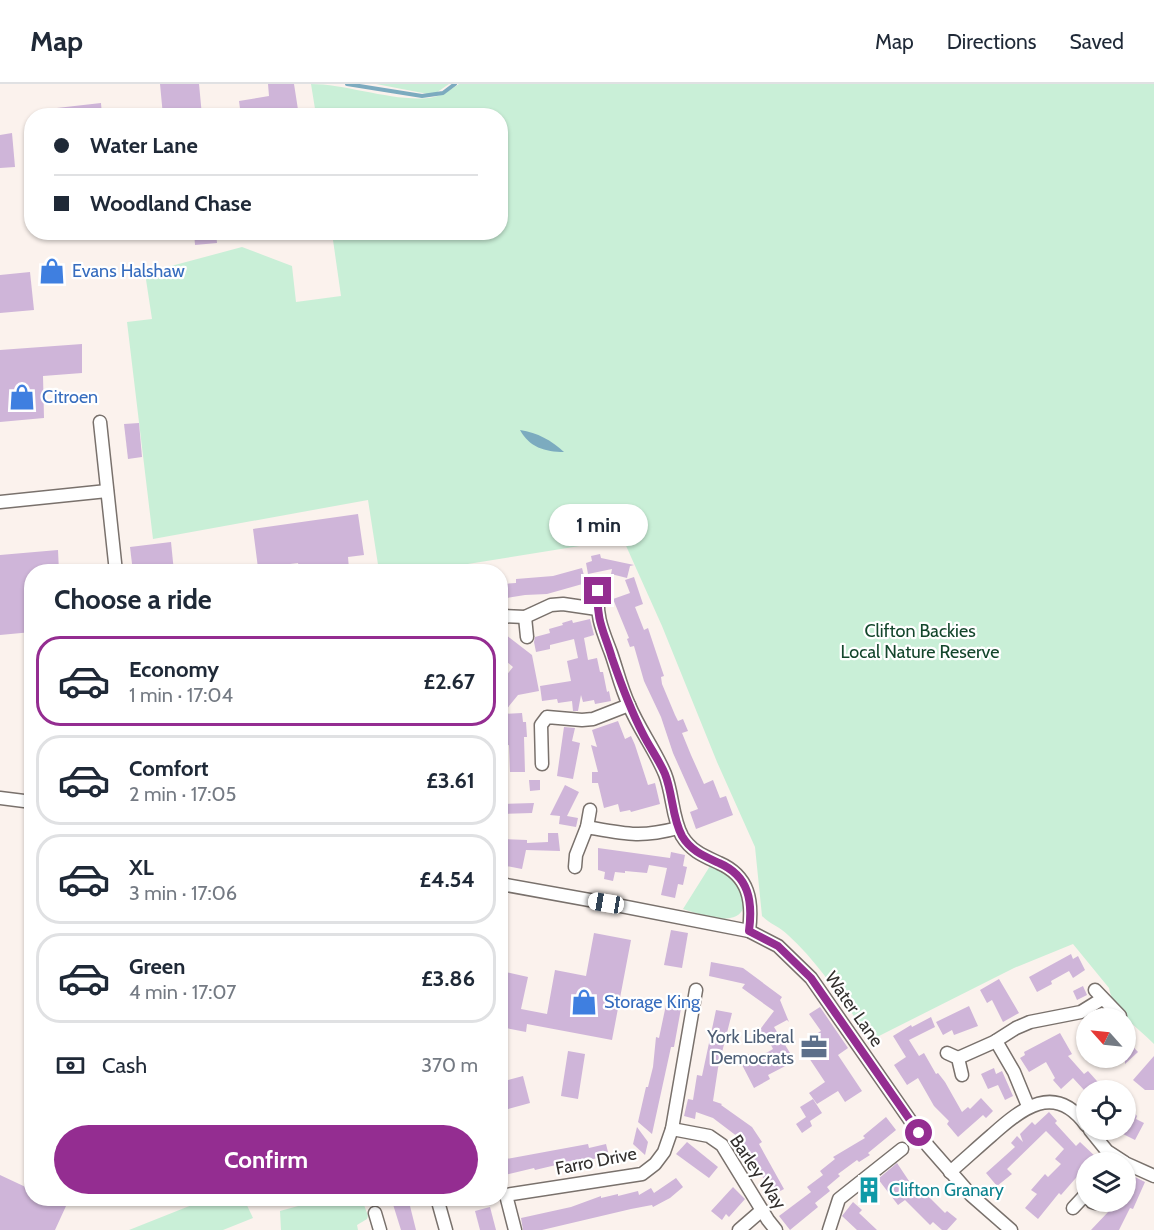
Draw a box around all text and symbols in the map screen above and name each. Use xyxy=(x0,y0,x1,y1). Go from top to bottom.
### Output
text: Map xyxy=(30,24,83,58)
text: Map xyxy=(875,29,914,54)
text: Directions xyxy=(947,29,1036,54)
text: Saved xyxy=(1069,29,1124,54)
text: Water Lane xyxy=(90,132,198,159)
text: Woodland Chase xyxy=(90,190,251,217)
shop icon: Evans Halshaw xyxy=(37,256,67,286)
place label: Evans Halshaw xyxy=(72,260,185,282)
shop icon: Citroen xyxy=(7,382,37,412)
place label: Citroen xyxy=(42,386,98,408)
callout: 1 min xyxy=(548,504,648,546)
text: 1 min xyxy=(576,513,621,537)
route end xyxy=(584,577,611,604)
text: Choose a ride xyxy=(54,583,212,616)
park label: Clifton Backies Local Nature Reserve xyxy=(840,620,1000,663)
icon: car xyxy=(57,654,111,708)
text: Economy xyxy=(129,656,219,683)
text: £2.67 xyxy=(423,668,475,695)
text: 1 min · 17:04 xyxy=(129,683,233,707)
icon: car xyxy=(57,753,111,807)
text: Comfort xyxy=(129,755,208,782)
text: £3.61 xyxy=(426,767,475,794)
text: 2 min · 17:05 xyxy=(129,782,236,806)
icon: car xyxy=(57,852,111,906)
text: XL xyxy=(129,854,154,881)
text: £4.54 xyxy=(420,866,475,893)
text: 3 min · 17:06 xyxy=(129,881,237,905)
car xyxy=(587,891,625,915)
icon: car xyxy=(57,951,111,1005)
text: Green xyxy=(129,953,185,980)
text: £3.86 xyxy=(421,965,475,992)
street label: Water Lane xyxy=(820,967,888,1051)
text: 4 min · 17:07 xyxy=(129,980,236,1004)
shop icon: Storage King xyxy=(569,987,599,1017)
place label: Storage King xyxy=(604,991,701,1013)
north arrow xyxy=(1076,1008,1136,1068)
map controls xyxy=(1076,1008,1136,1212)
place label: York Liberal Democrats xyxy=(706,1026,795,1069)
office icon: York Liberal Democrats xyxy=(799,1032,829,1062)
icon: cash xyxy=(54,1049,87,1082)
text: Cash xyxy=(102,1052,147,1079)
text: 370 m xyxy=(421,1053,478,1077)
button: locate xyxy=(1076,1080,1136,1140)
route start xyxy=(905,1119,932,1146)
button: Confirm xyxy=(54,1125,478,1194)
street label: Barley Way xyxy=(725,1131,791,1213)
street label: Farro Drive xyxy=(553,1142,639,1180)
button: layers xyxy=(1076,1152,1136,1212)
building icon: Clifton Granary xyxy=(854,1175,884,1205)
place label: Clifton Granary xyxy=(889,1179,1004,1201)

